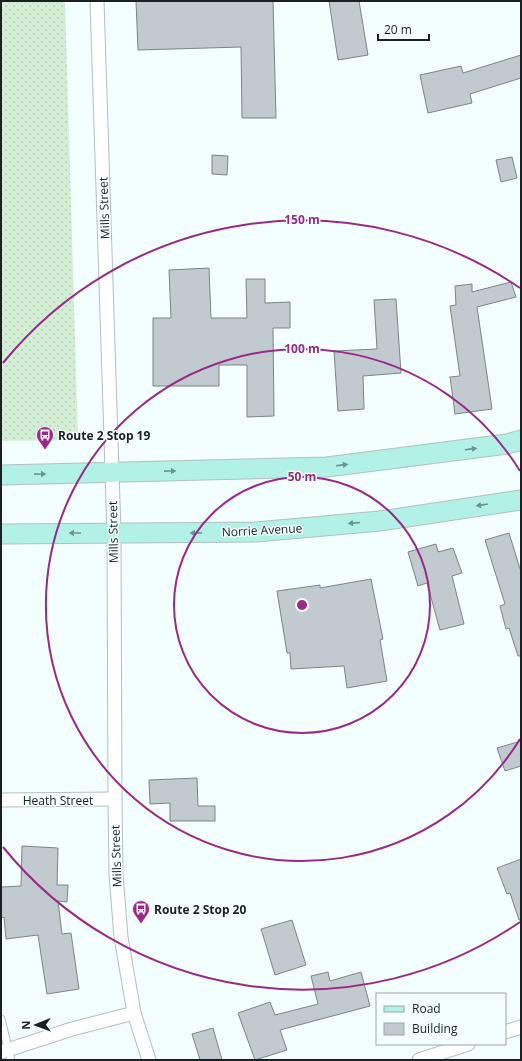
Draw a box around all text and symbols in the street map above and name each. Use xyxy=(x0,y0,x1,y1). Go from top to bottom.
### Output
scale bar xyxy=(378,16,429,42)
text: 20 m xyxy=(384,21,412,38)
street label: Mills Street xyxy=(94,177,114,239)
text: 150 m xyxy=(284,211,320,228)
text: 100 m xyxy=(284,340,320,357)
bus stop icon: Route 2 Stop 19 xyxy=(35,425,55,450)
place label: Route 2 Stop 19 xyxy=(58,427,150,444)
one-way arrow xyxy=(465,446,477,452)
one-way arrow xyxy=(336,462,348,469)
one-way arrow xyxy=(164,468,177,474)
text: 50 m xyxy=(288,468,316,485)
one-way arrow xyxy=(34,471,47,477)
street label: Mills Street xyxy=(104,501,122,563)
one-way arrow xyxy=(476,502,489,508)
street label: Norrie Avenue xyxy=(221,519,303,541)
one-way arrow xyxy=(348,520,360,527)
one-way arrow xyxy=(68,530,81,536)
one-way arrow xyxy=(189,530,202,536)
centre of rings xyxy=(295,598,309,612)
street label: Heath Street xyxy=(23,792,93,809)
street label: Mills Street xyxy=(106,825,126,887)
bus stop icon: Route 2 Stop 20 xyxy=(131,899,151,924)
place label: Route 2 Stop 20 xyxy=(154,901,246,918)
legend xyxy=(376,993,506,1045)
text: Road xyxy=(412,1000,441,1017)
north arrow xyxy=(16,1005,56,1045)
text: Building xyxy=(412,1020,458,1037)
text: N xyxy=(18,1021,33,1030)

